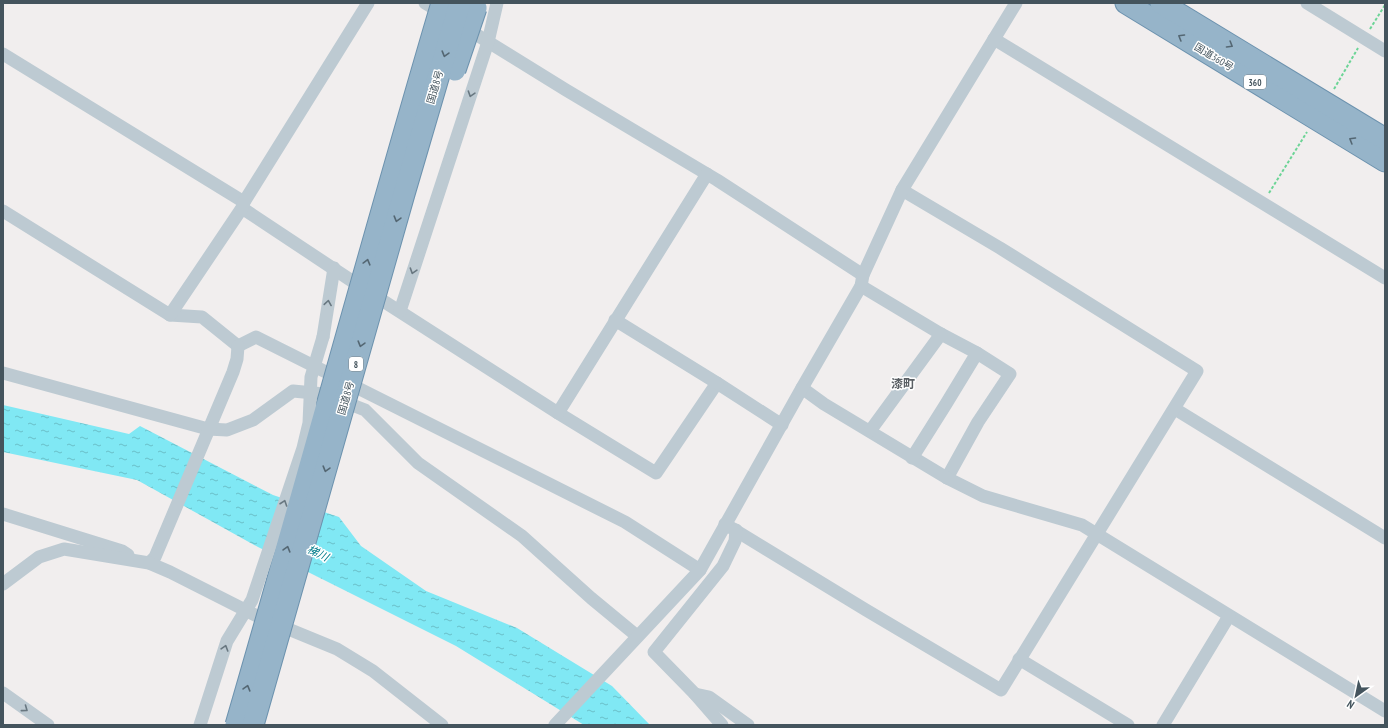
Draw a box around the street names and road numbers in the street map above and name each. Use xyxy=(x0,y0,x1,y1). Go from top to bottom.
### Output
street label: 国道360号 xyxy=(1192,40,1236,74)
street label: 国道8号 xyxy=(424,69,446,105)
road number: 360 xyxy=(1244,75,1266,89)
road number: 8 xyxy=(349,357,363,371)
street label: 国道8号 xyxy=(335,380,357,416)

